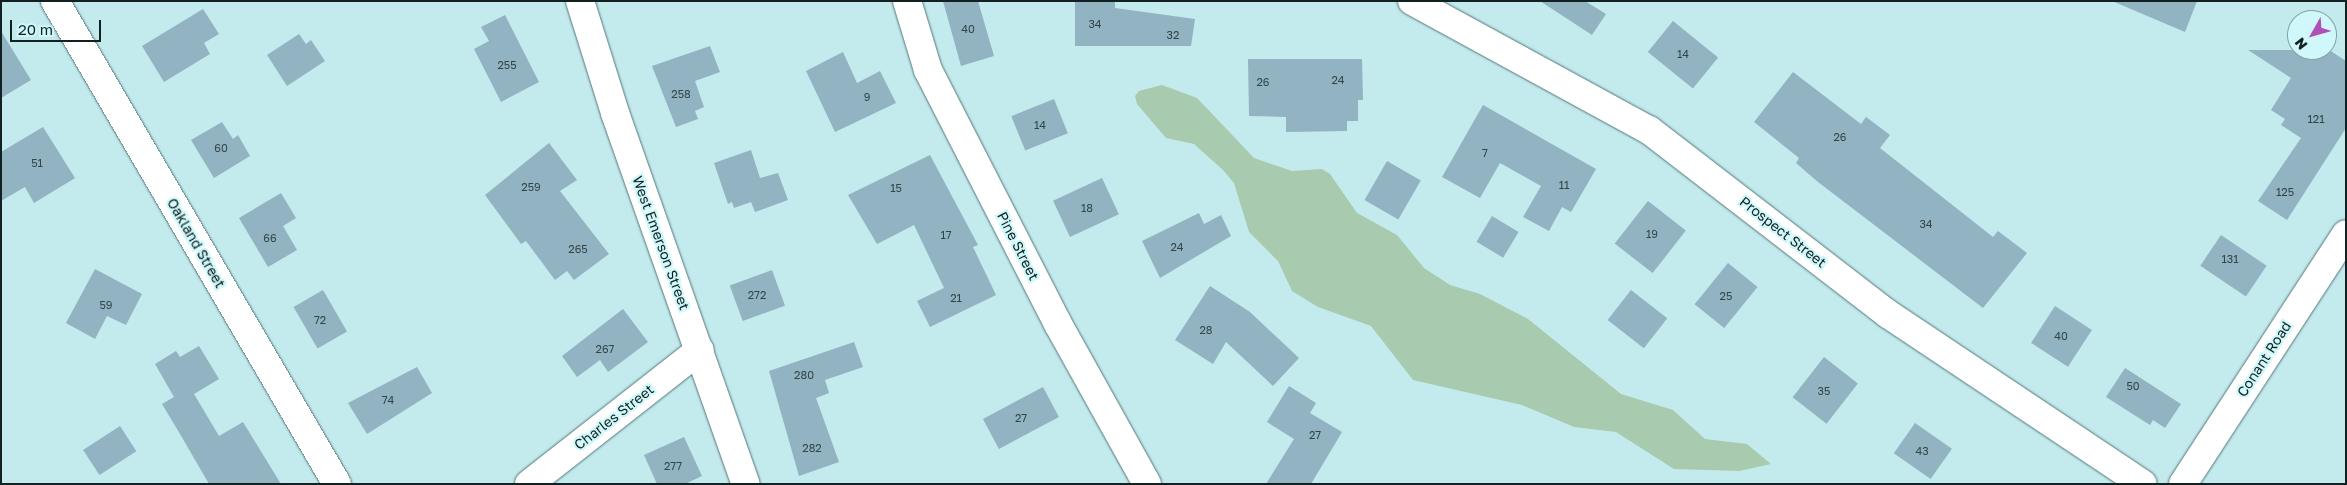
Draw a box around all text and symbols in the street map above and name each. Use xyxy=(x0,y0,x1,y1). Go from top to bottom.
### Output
scale bar xyxy=(12,10,104,42)
north arrow xyxy=(2287,10,2337,60)
house number: 34 xyxy=(1088,17,1102,31)
text: 20 m xyxy=(18,20,53,38)
house number: 40 xyxy=(961,22,975,36)
house number: 32 xyxy=(1167,28,1179,42)
text: N xyxy=(2291,35,2311,53)
house number: 14 xyxy=(1677,47,1689,61)
house number: 255 xyxy=(497,58,517,72)
house number: 24 xyxy=(1331,73,1345,87)
house number: 26 xyxy=(1256,75,1270,89)
house number: 258 xyxy=(671,87,691,101)
house number: 9 xyxy=(864,90,870,104)
house number: 121 xyxy=(2307,112,2325,126)
house number: 14 xyxy=(1034,118,1046,132)
house number: 26 xyxy=(1833,130,1847,144)
house number: 60 xyxy=(214,141,228,155)
house number: 7 xyxy=(1482,146,1488,160)
house number: 51 xyxy=(31,156,43,170)
street label: West Emerson Street xyxy=(629,174,693,312)
house number: 11 xyxy=(1559,178,1569,192)
house number: 259 xyxy=(521,180,541,194)
house number: 15 xyxy=(890,181,902,195)
house number: 125 xyxy=(2276,185,2294,199)
street label: Prospect Street xyxy=(1736,193,1830,271)
street label: Oakland Street xyxy=(164,195,228,291)
house number: 18 xyxy=(1081,201,1093,215)
street label: Pine Street xyxy=(994,209,1042,283)
house number: 34 xyxy=(1919,217,1933,231)
house number: 19 xyxy=(1646,227,1658,241)
house number: 17 xyxy=(940,228,952,242)
house number: 66 xyxy=(263,231,277,245)
house number: 24 xyxy=(1170,240,1184,254)
house number: 265 xyxy=(568,242,588,256)
house number: 131 xyxy=(2221,252,2239,266)
house number: 272 xyxy=(748,288,766,302)
house number: 25 xyxy=(1720,289,1732,303)
house number: 21 xyxy=(950,291,962,305)
house number: 59 xyxy=(99,298,113,312)
house number: 72 xyxy=(314,313,326,327)
street label: Conant Road xyxy=(2233,318,2295,400)
house number: 28 xyxy=(1199,323,1213,337)
house number: 40 xyxy=(2054,329,2068,343)
house number: 267 xyxy=(596,342,614,356)
house number: 280 xyxy=(794,368,814,382)
house number: 50 xyxy=(2126,379,2140,393)
street label: Charles Street xyxy=(571,381,657,453)
house number: 35 xyxy=(1818,384,1830,398)
house number: 74 xyxy=(382,393,394,407)
house number: 27 xyxy=(1015,411,1027,425)
house number: 27 xyxy=(1309,428,1321,442)
house number: 282 xyxy=(802,441,822,455)
house number: 43 xyxy=(1915,444,1929,458)
house number: 277 xyxy=(664,459,682,473)

